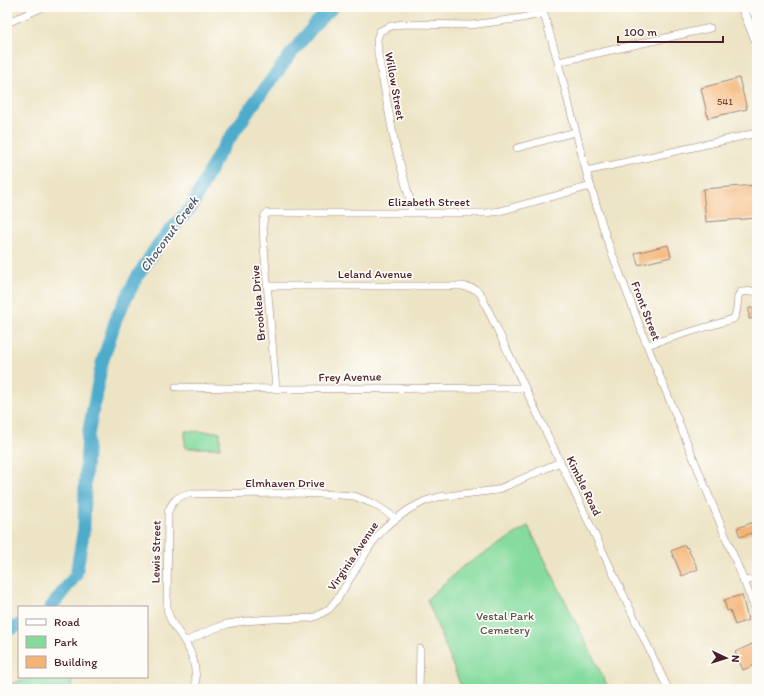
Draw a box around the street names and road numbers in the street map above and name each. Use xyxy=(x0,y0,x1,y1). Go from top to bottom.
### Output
street label: Willow Street xyxy=(382,51,408,122)
street label: Elizabeth Street xyxy=(388,195,470,209)
street label: Brooklea Drive xyxy=(248,264,268,342)
street label: Leland Avenue xyxy=(338,267,412,281)
street label: Front Street xyxy=(628,279,664,343)
street label: Frey Avenue xyxy=(318,369,382,385)
street label: Kimble Road xyxy=(563,454,605,519)
street label: Elmhaven Drive xyxy=(245,476,325,490)
street label: Virginia Avenue xyxy=(325,519,381,593)
street label: Lewis Street xyxy=(148,520,164,584)

